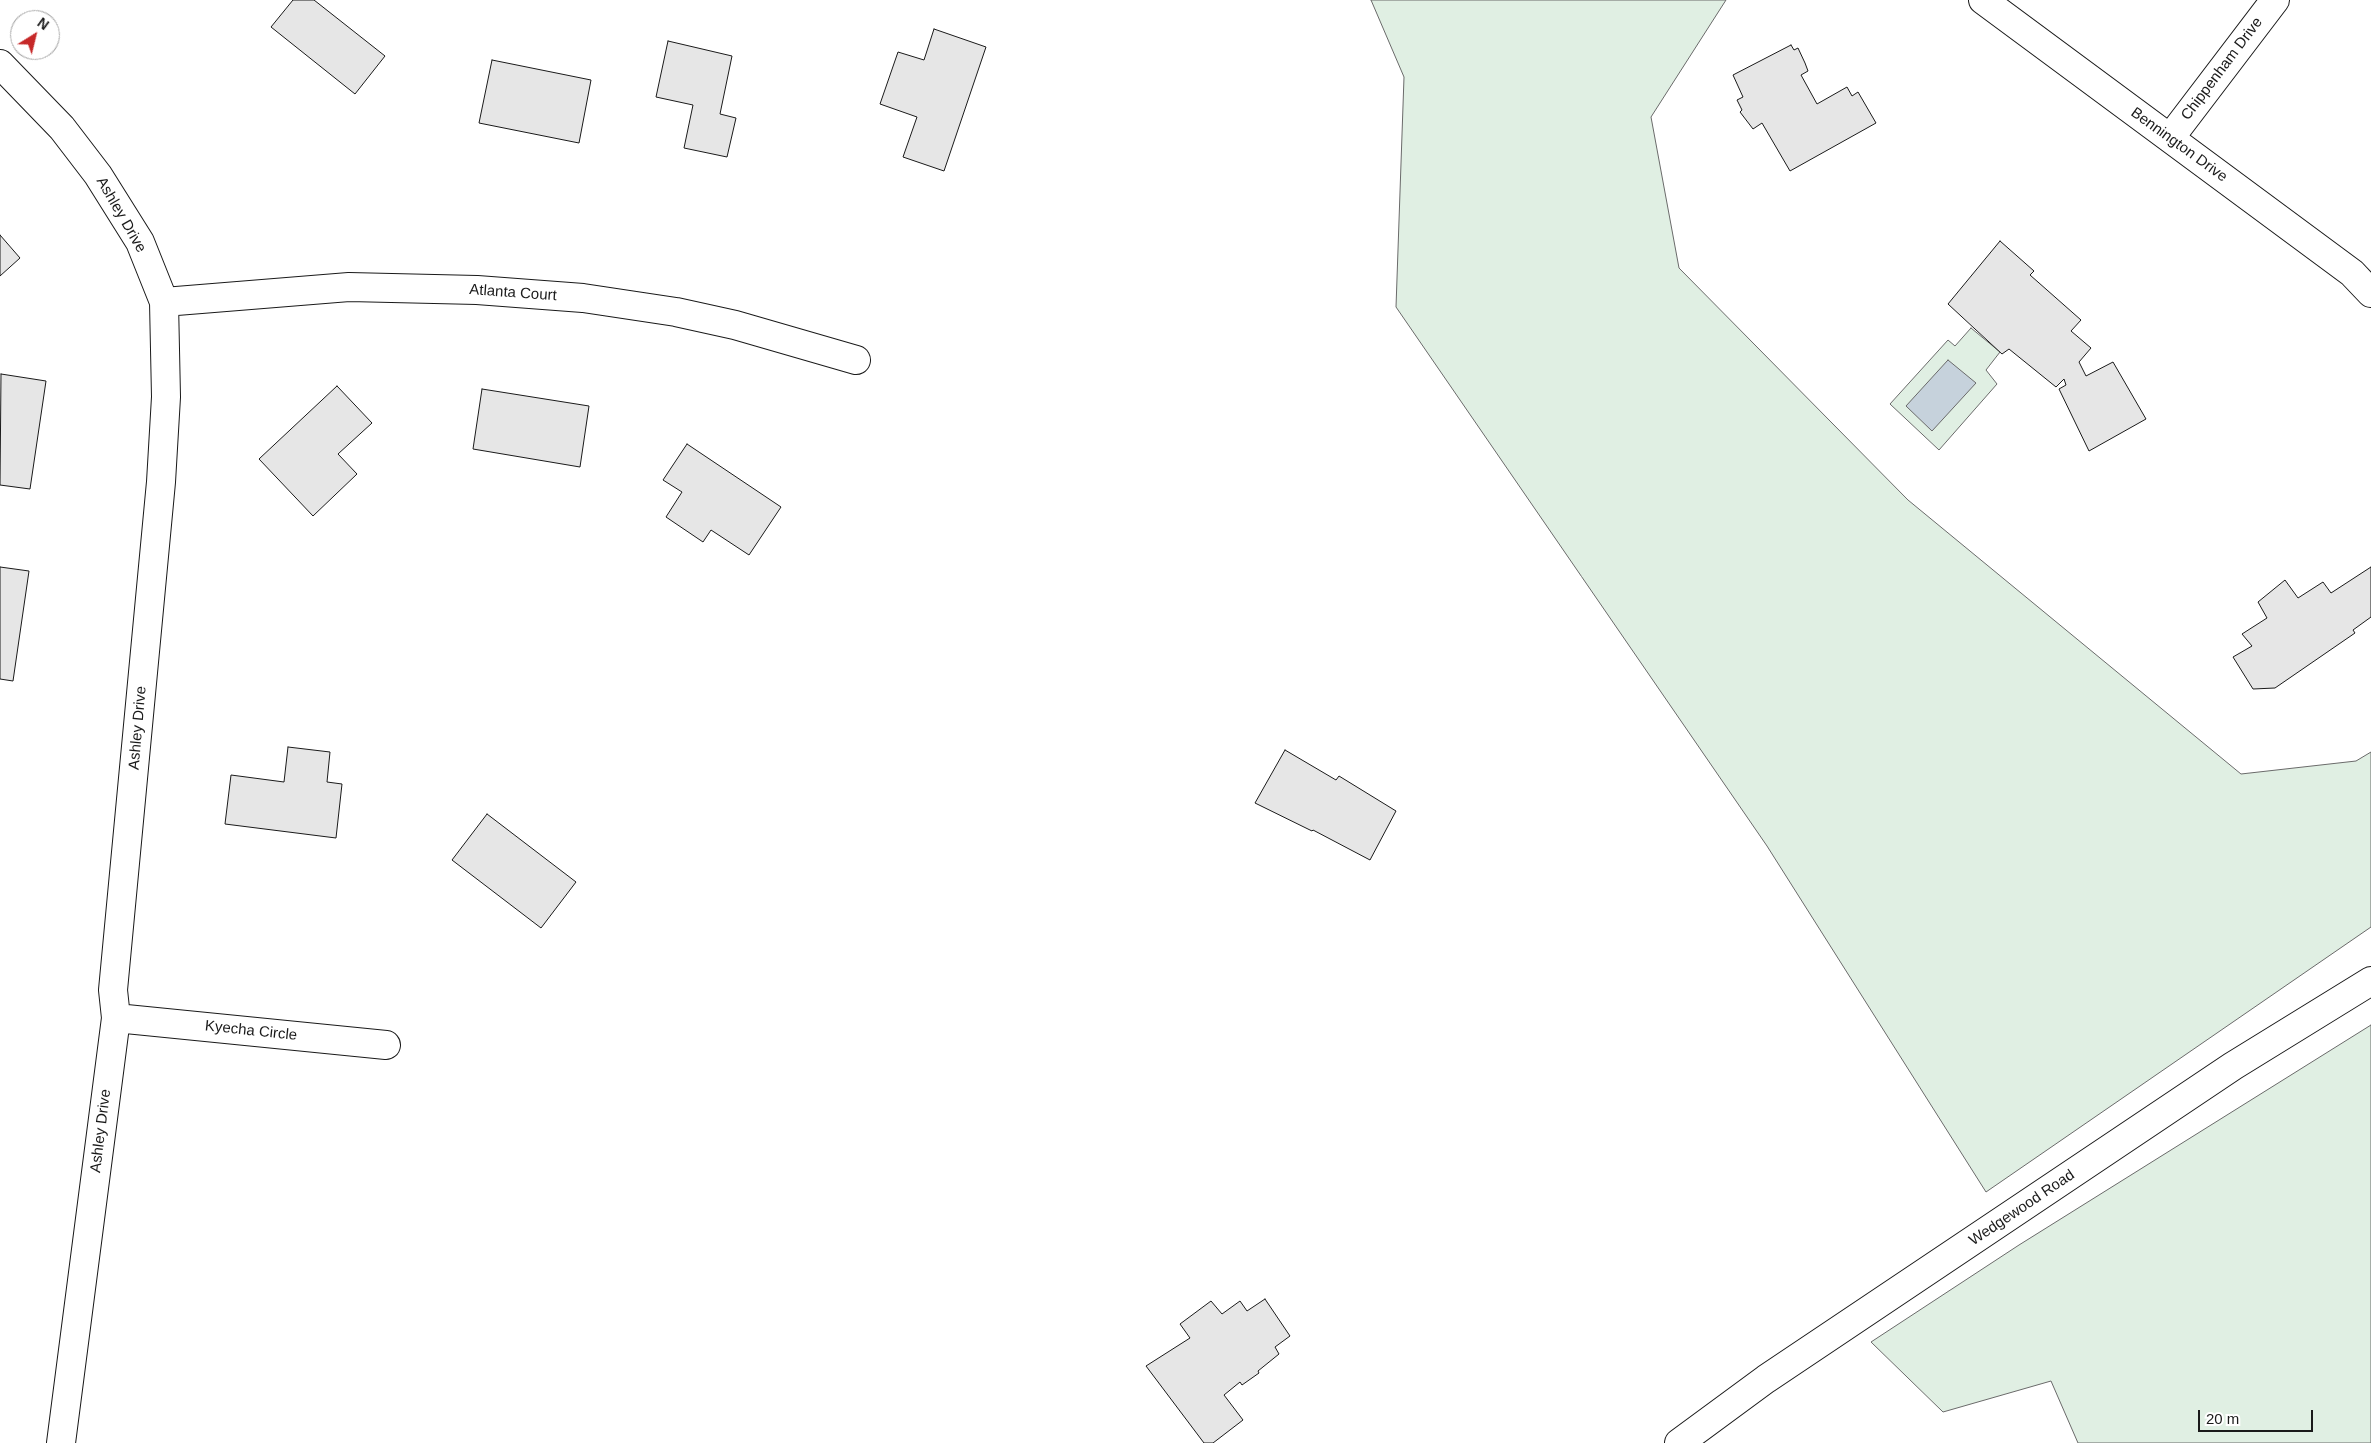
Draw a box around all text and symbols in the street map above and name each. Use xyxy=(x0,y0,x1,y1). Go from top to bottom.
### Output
north arrow xyxy=(10,10,60,60)
text: N xyxy=(34,14,52,33)
street label: Chippenham Drive xyxy=(2177,14,2267,124)
street label: Bennington Drive xyxy=(2127,104,2231,186)
street label: Ashley Drive xyxy=(92,174,150,256)
street label: Atlanta Court xyxy=(469,281,557,305)
street label: Ashley Drive xyxy=(125,685,151,771)
street label: Kyecha Circle xyxy=(204,1017,298,1045)
street label: Ashley Drive xyxy=(87,1088,115,1174)
street label: Wedgewood Road xyxy=(1966,1166,2078,1250)
scale bar xyxy=(2201,1400,2316,1432)
text: 20 m xyxy=(2206,1410,2239,1427)

